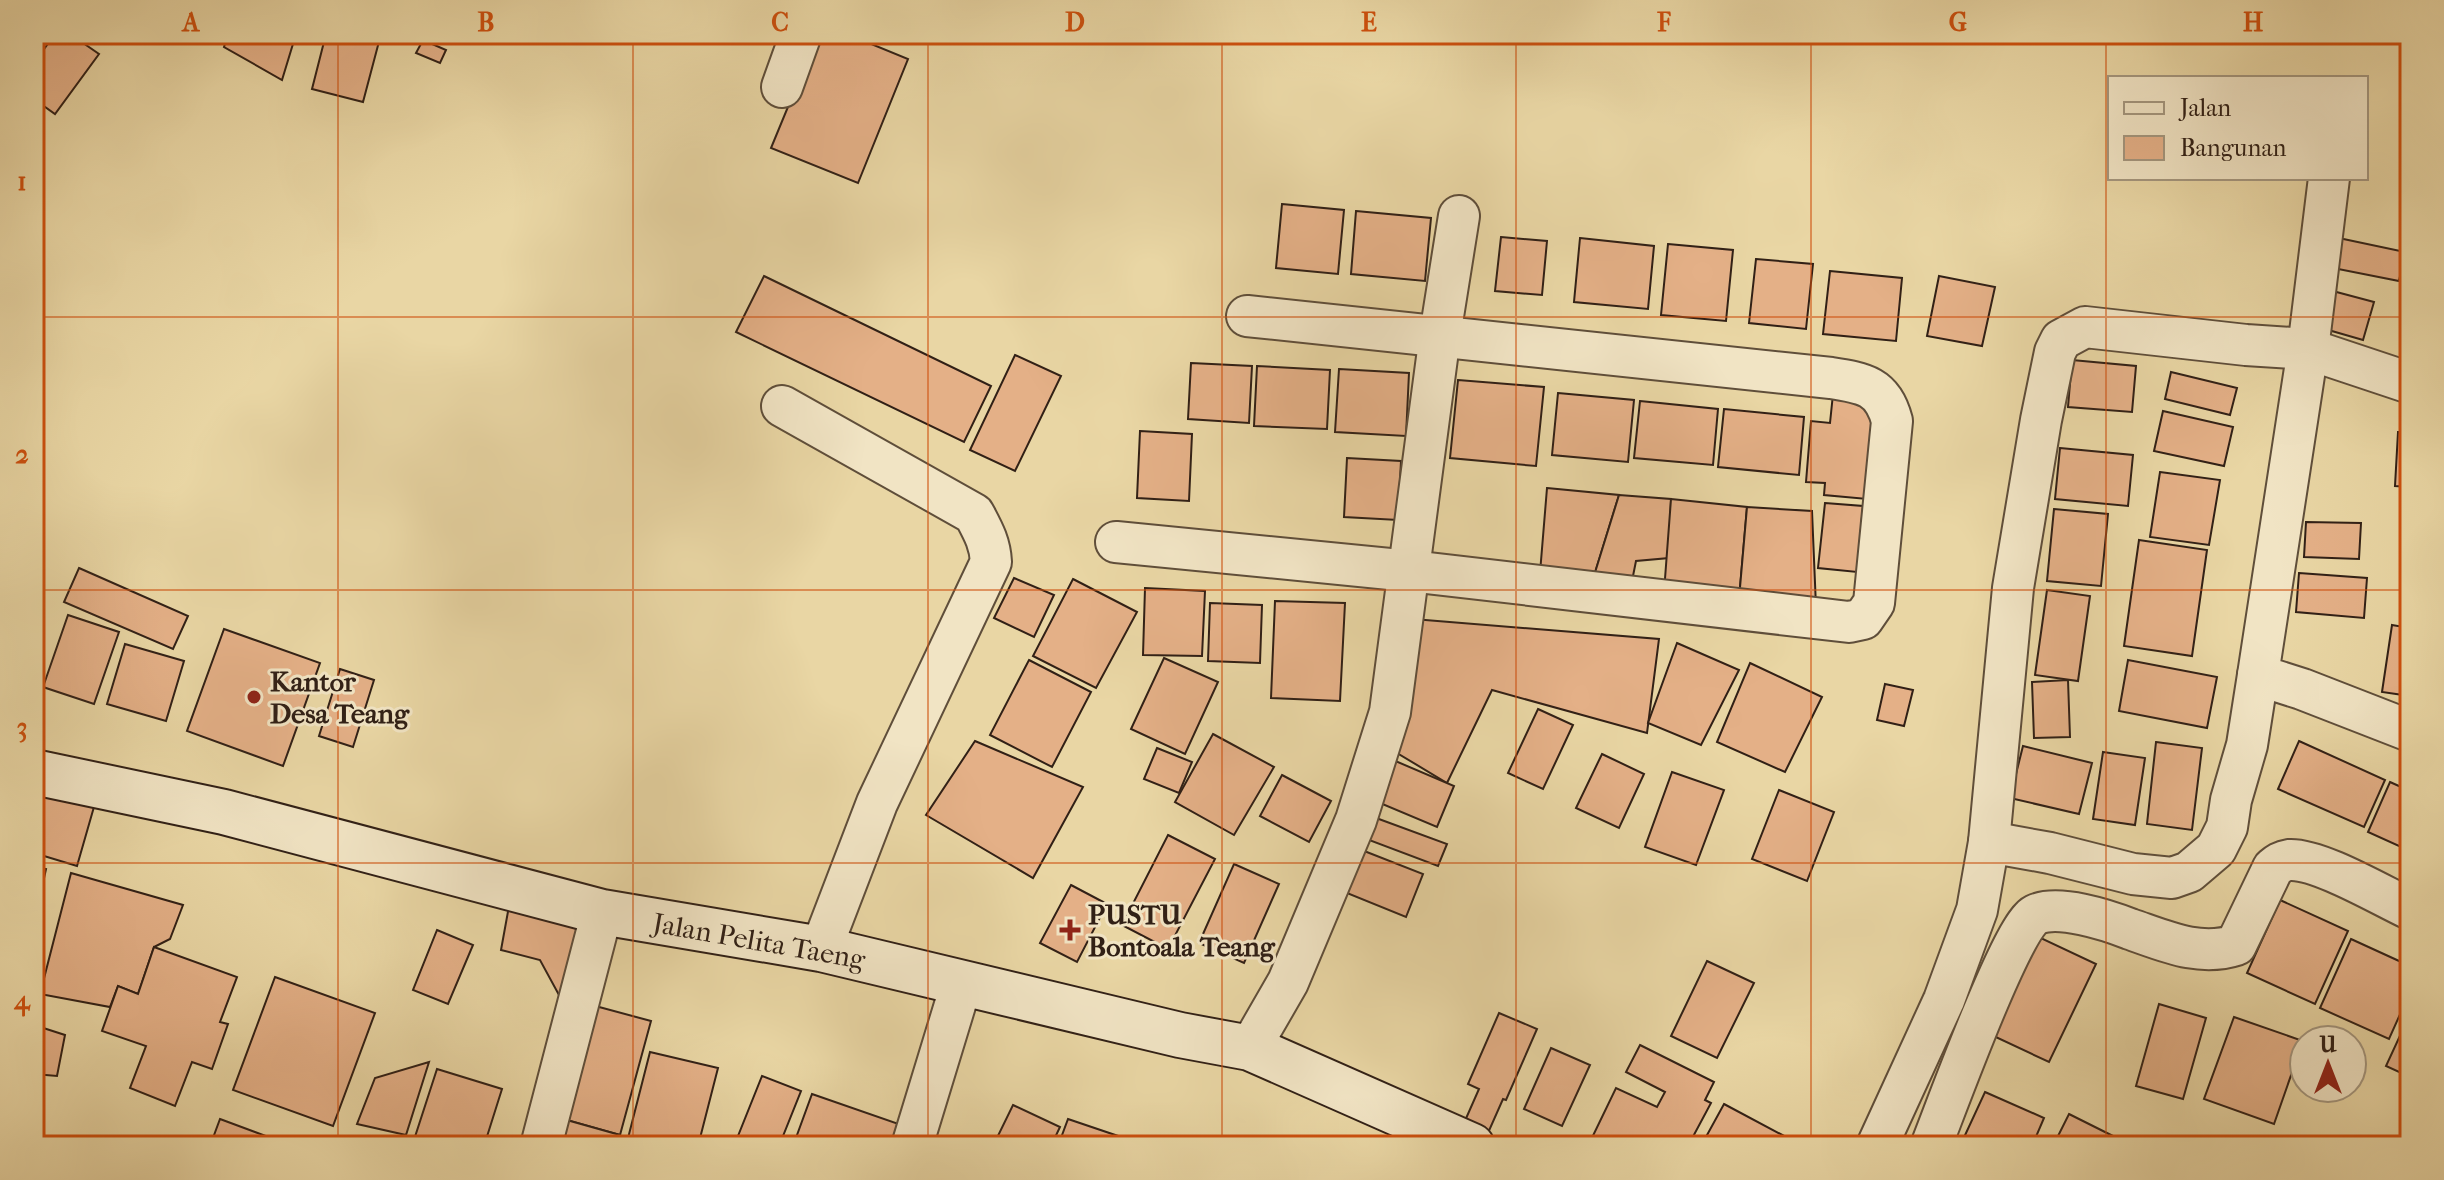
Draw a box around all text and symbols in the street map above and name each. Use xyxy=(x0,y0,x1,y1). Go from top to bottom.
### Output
text: A xyxy=(181,7,201,38)
text: B xyxy=(478,7,495,38)
text: C xyxy=(771,7,789,38)
text: D xyxy=(1065,7,1085,38)
text: E xyxy=(1361,7,1377,38)
text: F xyxy=(1656,7,1671,38)
text: G xyxy=(1949,7,1967,38)
text: H xyxy=(2243,7,2264,38)
legend xyxy=(2108,76,2368,180)
text: Jalan xyxy=(2178,94,2231,122)
text: Bangunan xyxy=(2180,134,2286,162)
text: 1 xyxy=(17,166,27,197)
text: 2 xyxy=(15,439,29,470)
place label: Kantor Desa Teang xyxy=(270,665,410,730)
marker: Kantor Desa Teang xyxy=(245,688,263,706)
text: 3 xyxy=(17,712,27,743)
place label: PUSTU Bontoala Teang xyxy=(1088,898,1276,963)
street label: Jalan Pelita Taeng xyxy=(648,906,869,976)
marker: PUSTU Bontoala Teang xyxy=(1059,919,1081,941)
text: 4 xyxy=(13,985,31,1017)
north arrow xyxy=(2288,1024,2368,1104)
text: U xyxy=(2318,1032,2337,1058)

